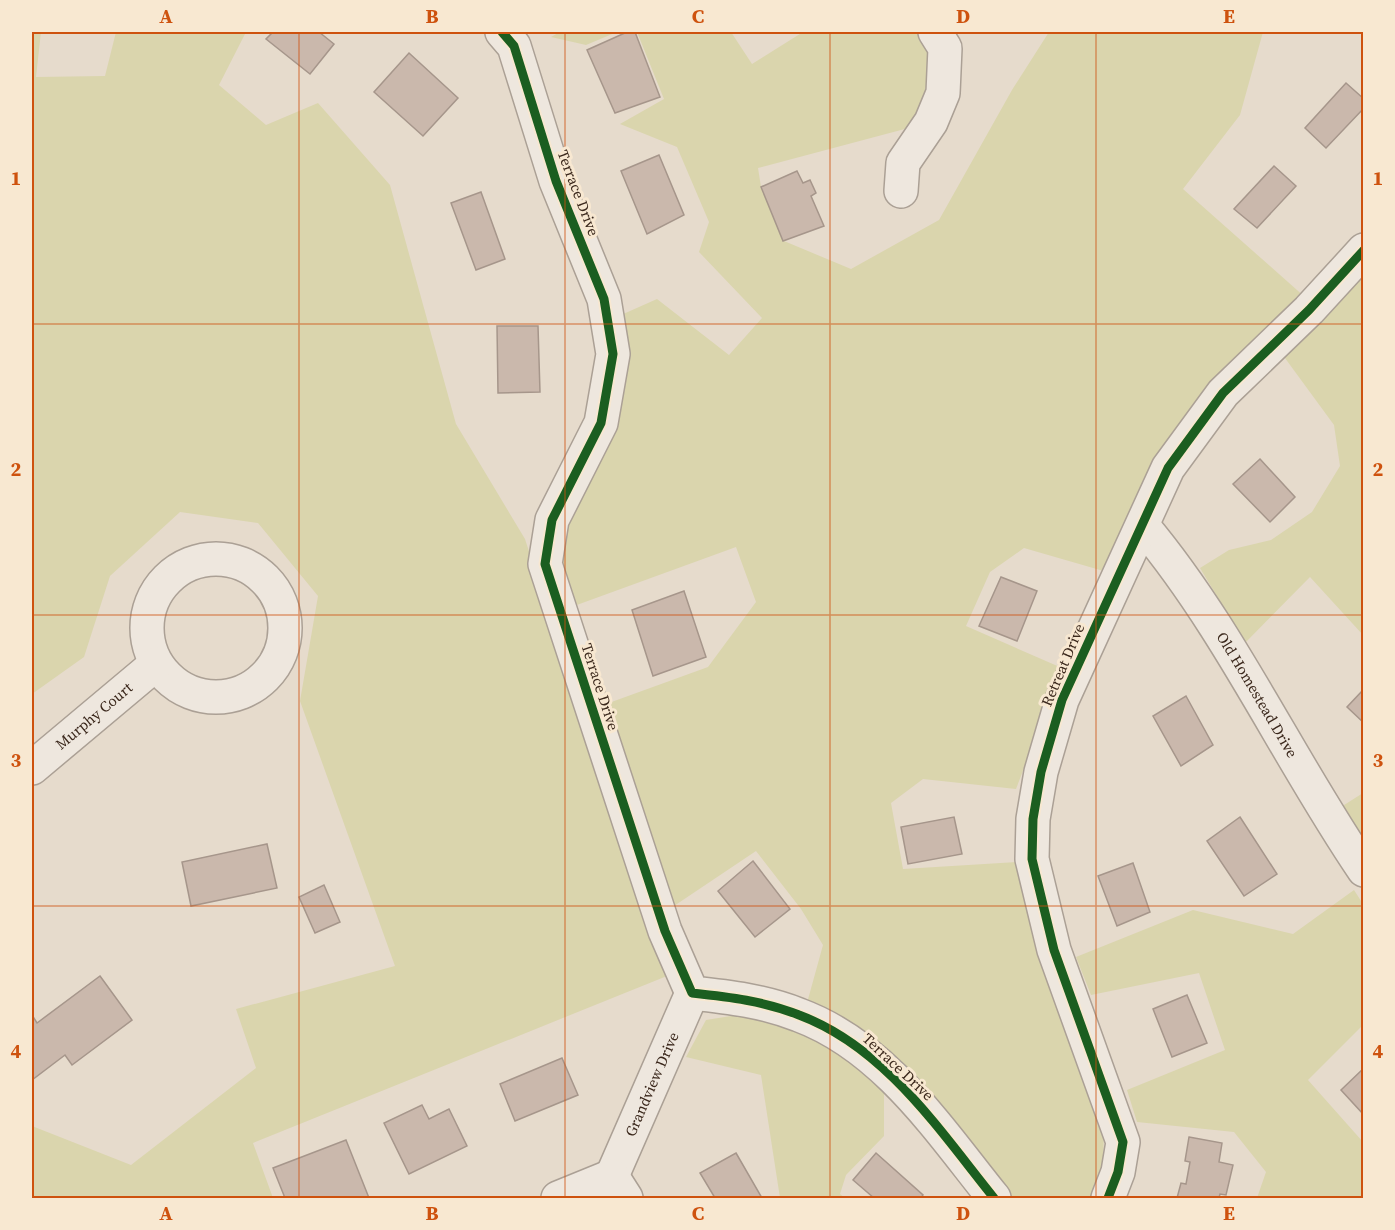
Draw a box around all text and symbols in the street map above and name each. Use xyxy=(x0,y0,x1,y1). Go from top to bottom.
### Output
text: A xyxy=(159,2,173,30)
text: B xyxy=(425,2,439,30)
text: C xyxy=(692,2,704,30)
text: D xyxy=(956,2,970,30)
text: E xyxy=(1223,2,1235,30)
street label: Terrace Drive xyxy=(552,147,605,239)
text: 1 xyxy=(11,164,21,192)
text: 1 xyxy=(1373,164,1383,192)
text: 2 xyxy=(11,455,22,483)
text: 2 xyxy=(1373,455,1384,483)
street label: Retreat Drive xyxy=(1036,620,1090,709)
street label: Old Homestead Drive xyxy=(1212,628,1303,762)
street label: Terrace Drive xyxy=(577,641,625,733)
street label: Murphy Court xyxy=(51,677,137,754)
text: 3 xyxy=(11,746,22,774)
text: 3 xyxy=(1373,746,1384,774)
street label: Grandview Drive xyxy=(620,1028,684,1140)
street label: Terrace Drive xyxy=(858,1028,939,1105)
text: 4 xyxy=(11,1037,22,1065)
text: 4 xyxy=(1373,1037,1384,1065)
text: A xyxy=(159,1199,173,1227)
text: B xyxy=(425,1199,439,1227)
text: C xyxy=(692,1199,704,1227)
text: D xyxy=(956,1199,970,1227)
text: E xyxy=(1223,1199,1235,1227)

